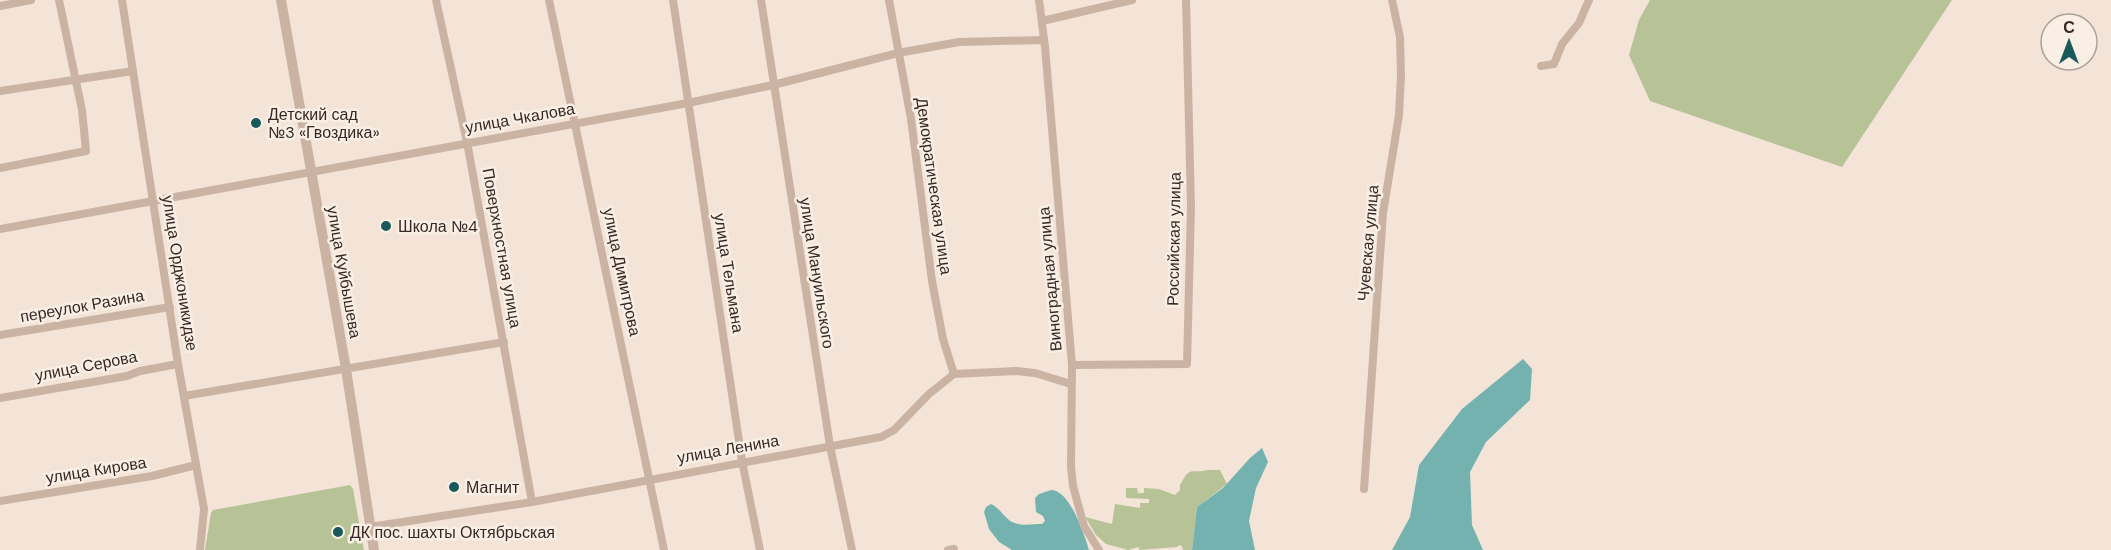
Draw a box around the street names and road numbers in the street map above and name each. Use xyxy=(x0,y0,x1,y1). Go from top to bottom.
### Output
street label: Демократическая улица xyxy=(911,96,957,276)
street label: улица Чкалова xyxy=(464,98,576,138)
street label: Поверхностная улица xyxy=(478,166,526,330)
street label: Российская улица xyxy=(1162,172,1186,306)
street label: Чуевская улица xyxy=(1352,184,1384,302)
street label: улица Орджоникидзе xyxy=(157,194,203,352)
street label: улица Мануильского xyxy=(795,196,839,350)
street label: улица Куйбышева xyxy=(322,204,366,340)
street label: улица Димитрова xyxy=(598,206,646,338)
street label: Виноградная улица xyxy=(1033,206,1067,352)
street label: улица Тельмана xyxy=(709,212,749,334)
street label: переулок Разина xyxy=(18,285,146,327)
street label: улица Серова xyxy=(33,346,139,386)
street label: улица Ленина xyxy=(675,430,781,468)
street label: улица Кирова xyxy=(44,452,148,488)

